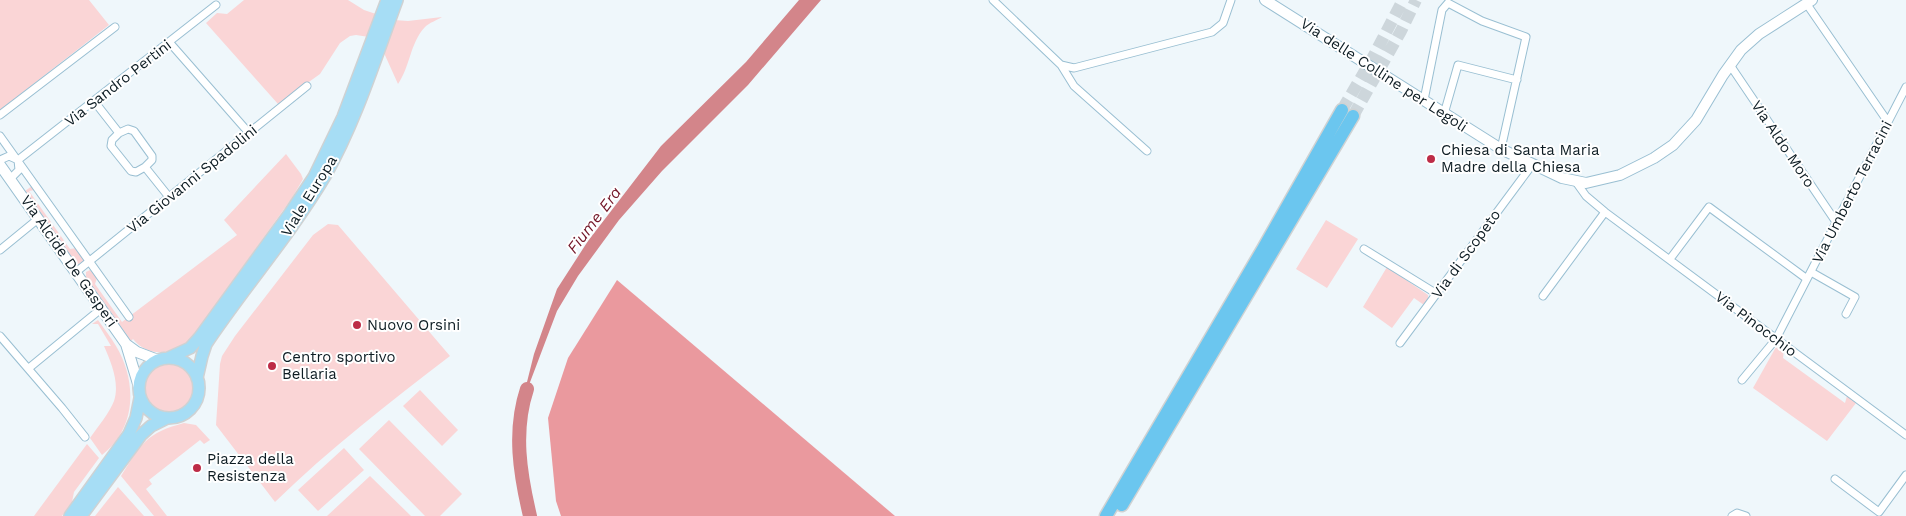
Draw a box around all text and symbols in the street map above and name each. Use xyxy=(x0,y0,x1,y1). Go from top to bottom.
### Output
street label: Via delle Colline per Legoli xyxy=(1297,14,1471,136)
street label: Via Sandro Pertini xyxy=(61,36,175,130)
street label: Via Aldo Moro xyxy=(1747,97,1819,191)
street label: Via Umberto Terracini xyxy=(1808,118,1896,266)
street label: Via Giovanni Spadolini xyxy=(123,121,261,237)
place label: Chiesa di Santa Maria Madre della Chiesa xyxy=(1441,141,1600,176)
street label: Viale Europa xyxy=(277,152,341,240)
marker: Chiesa di Santa Maria Madre della Chiesa xyxy=(1425,153,1437,165)
water label: Fiume Era xyxy=(563,183,625,257)
street label: Via Alcide De Gasperi xyxy=(17,192,121,330)
street label: Via di Scopeto xyxy=(1428,206,1504,302)
street label: Via Pinocchio xyxy=(1712,287,1800,361)
place label: Nuovo Orsini xyxy=(367,316,460,334)
marker: Nuovo Orsini xyxy=(351,319,363,331)
place label: Centro sportivo Bellaria xyxy=(282,348,395,383)
marker: Centro sportivo Bellaria xyxy=(266,360,278,372)
place label: Piazza della Resistenza xyxy=(207,450,294,485)
marker: Piazza della Resistenza xyxy=(191,462,203,474)

